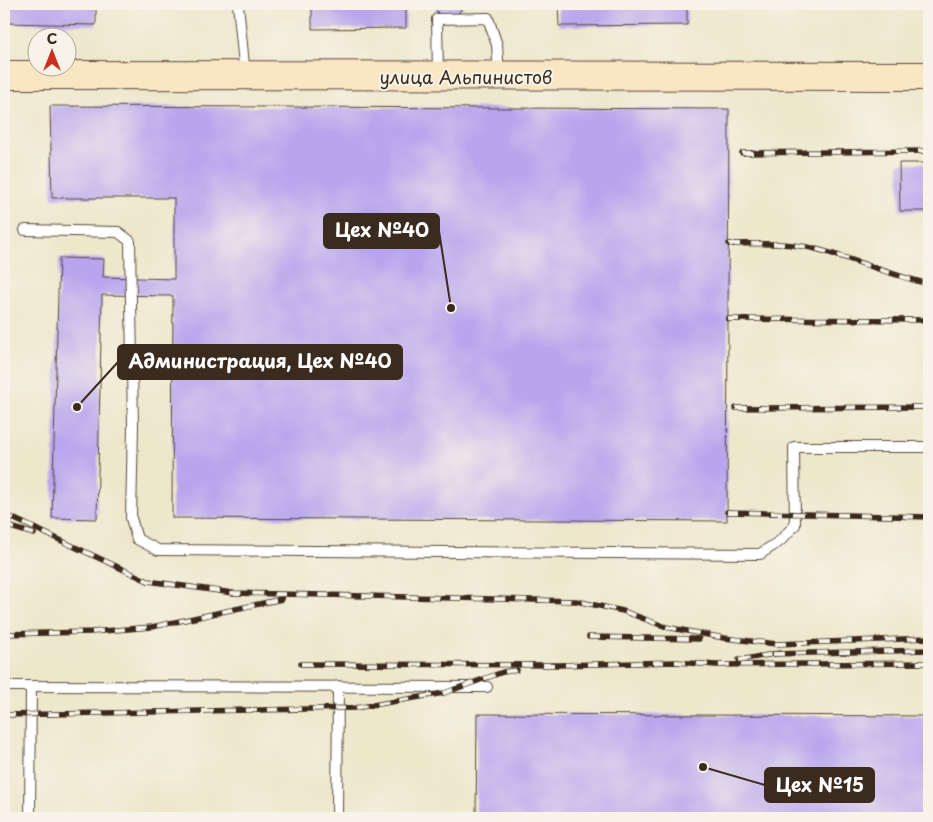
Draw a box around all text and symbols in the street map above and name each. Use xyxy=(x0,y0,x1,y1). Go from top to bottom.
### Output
north arrow xyxy=(28,28,78,78)
text: С xyxy=(47,28,57,49)
street label: улица Альпинистов xyxy=(380,63,552,90)
callout: Цех №40 xyxy=(324,214,439,248)
text: Цех №40 xyxy=(335,215,429,243)
callout: Администрация, Цех №40 xyxy=(118,345,402,379)
text: Администрация, Цех №40 xyxy=(128,346,392,374)
callout: Цех №15 xyxy=(765,768,874,802)
text: Цех №15 xyxy=(776,770,864,798)

